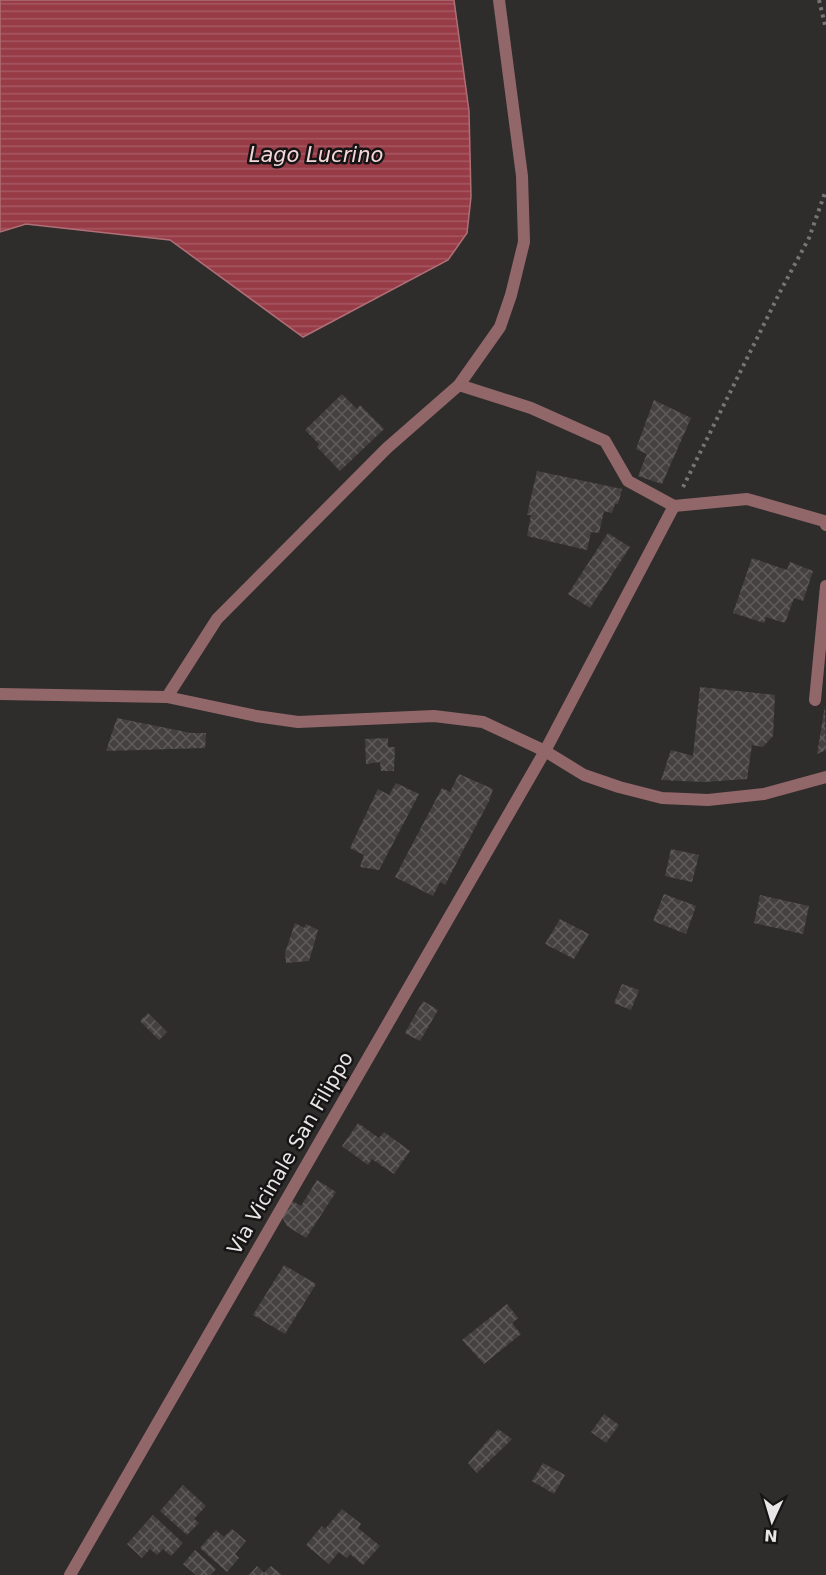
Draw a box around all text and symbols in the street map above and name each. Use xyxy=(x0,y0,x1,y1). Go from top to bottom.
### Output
water label: Lago Lucrino xyxy=(249,143,383,167)
street label: Via Vicinale San Filippo xyxy=(222,1047,358,1259)
north arrow xyxy=(742,1491,802,1551)
text: N xyxy=(764,1526,778,1545)

